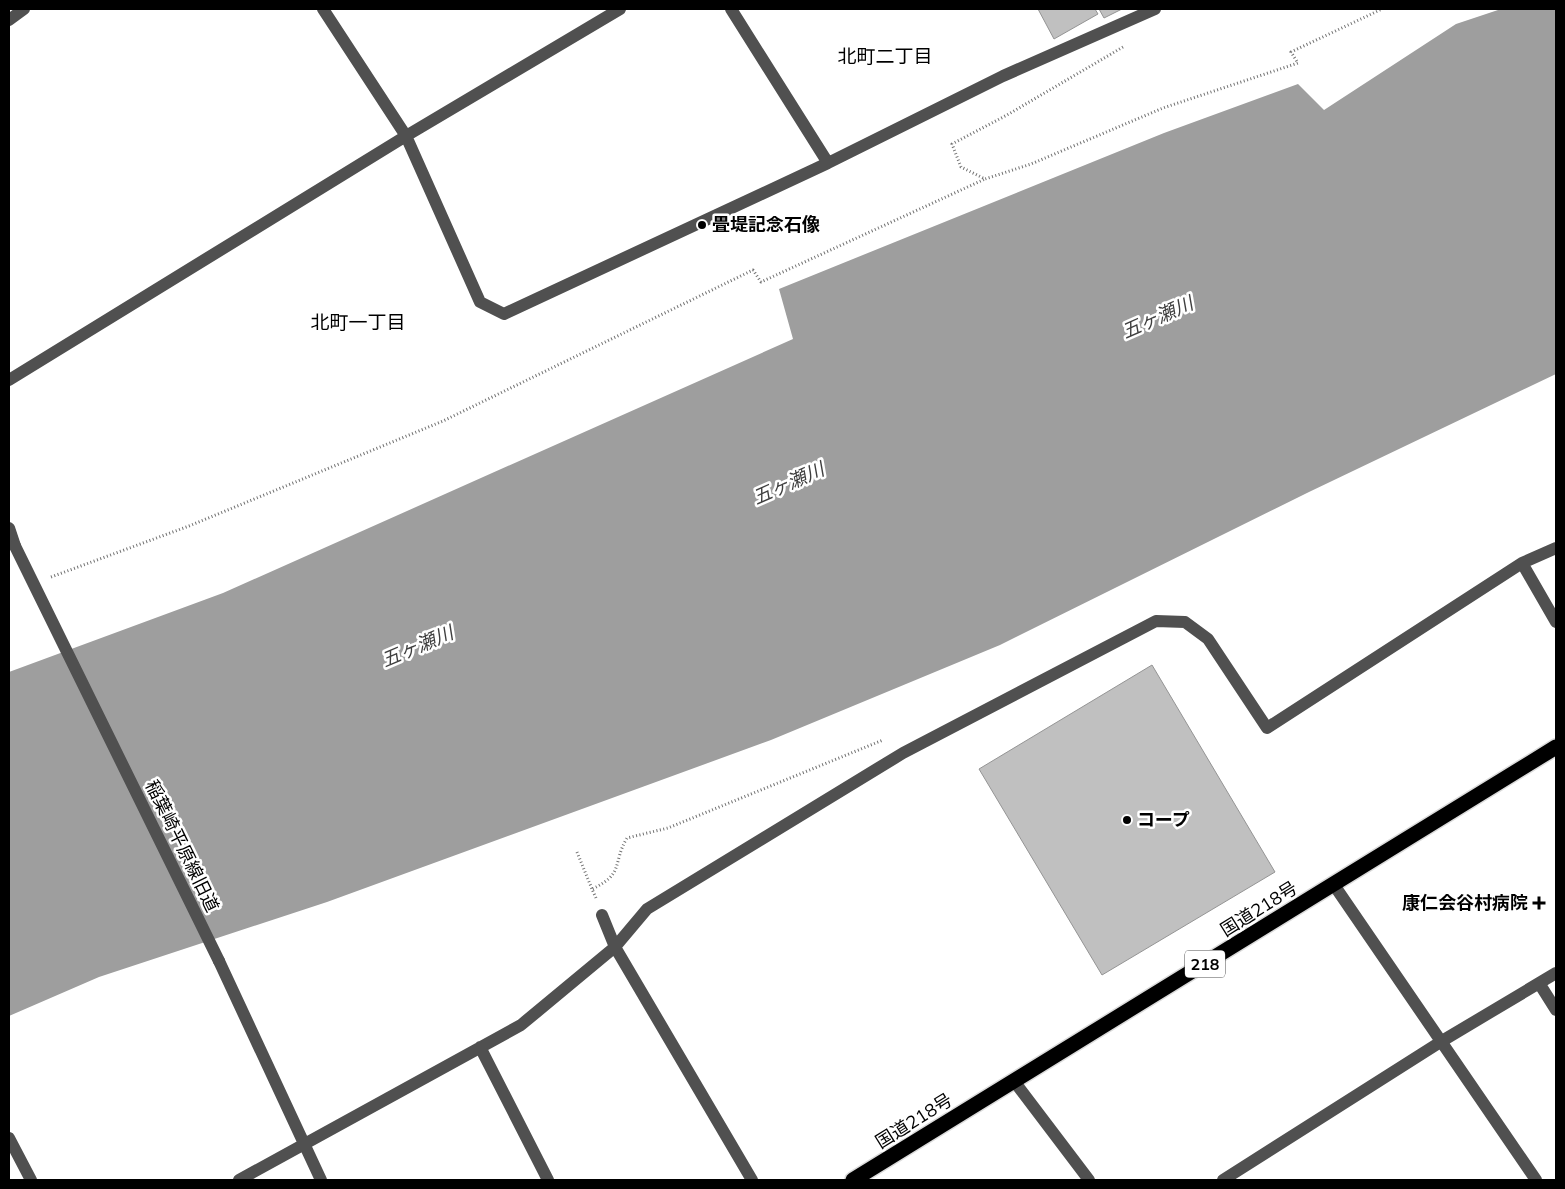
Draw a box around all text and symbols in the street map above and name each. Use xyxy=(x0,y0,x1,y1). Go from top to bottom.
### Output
district label: 北町二丁目 xyxy=(837,44,933,68)
place label: 畳堤記念石像 xyxy=(712,213,820,236)
marker: 畳堤記念石像 xyxy=(696,219,708,231)
water label: 五ヶ瀬川 xyxy=(1117,290,1198,343)
district label: 北町一丁目 xyxy=(310,310,406,334)
water label: 五ヶ瀬川 xyxy=(748,456,829,509)
water label: 五ヶ瀬川 xyxy=(377,619,459,672)
street label: 稲葉崎平原線旧道 xyxy=(141,776,224,916)
place label: コープ xyxy=(1137,808,1190,831)
marker: コープ xyxy=(1121,814,1133,826)
street label: 国道218号 xyxy=(1216,876,1301,941)
place label: 康仁会谷村病院 xyxy=(1402,891,1528,914)
marker: 康仁会谷村病院 xyxy=(1532,896,1546,910)
road number: 218 xyxy=(1185,951,1225,978)
street label: 国道218号 xyxy=(871,1088,956,1153)

